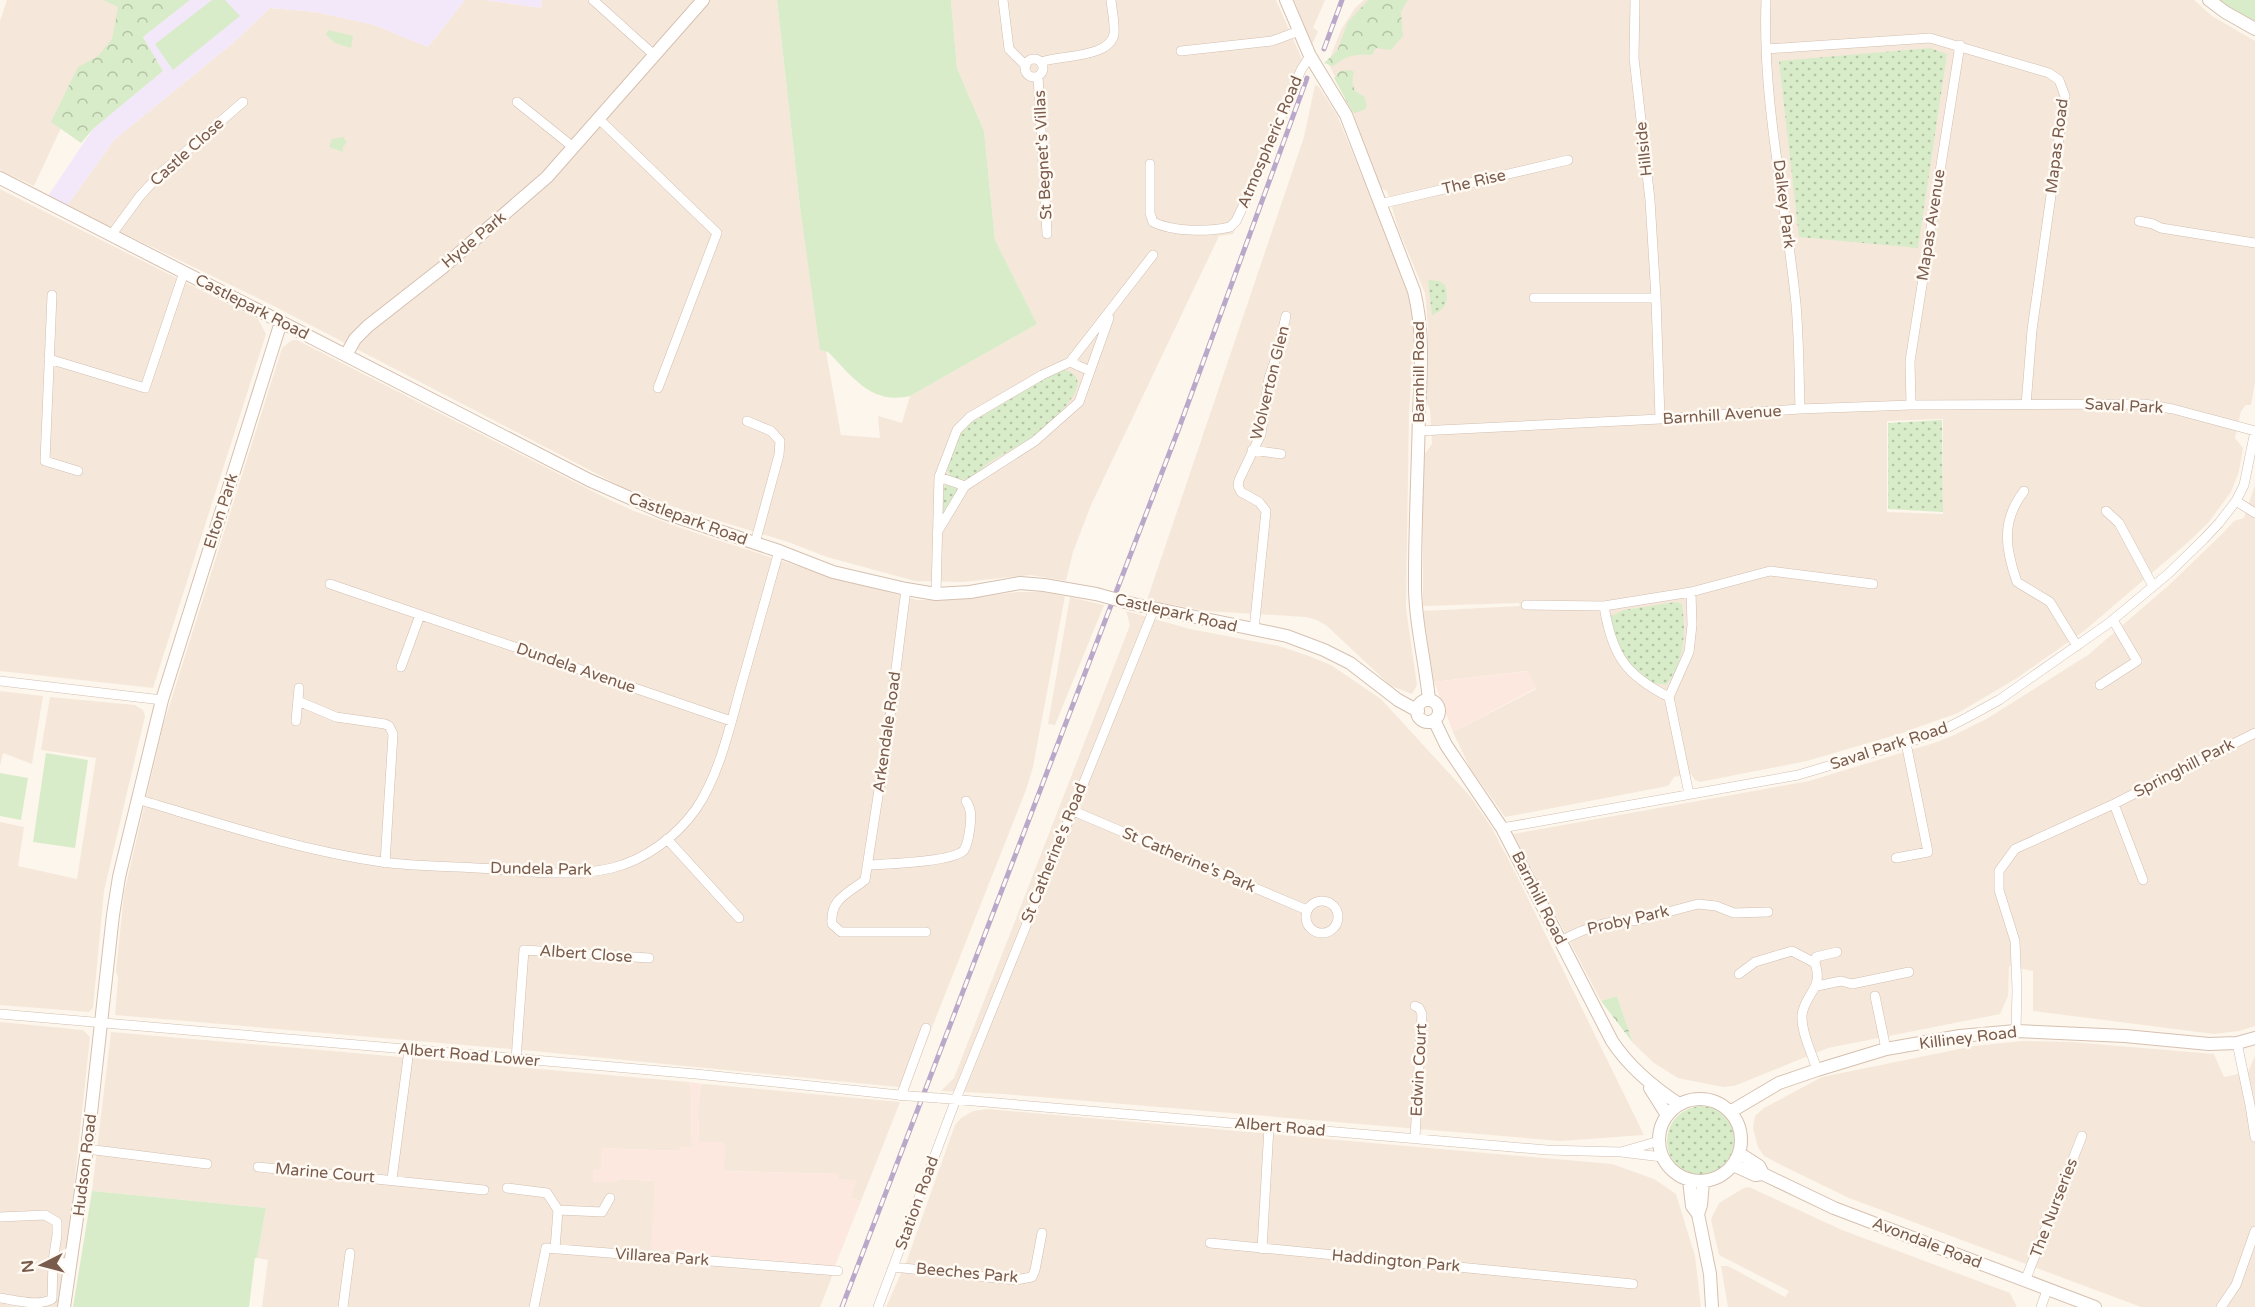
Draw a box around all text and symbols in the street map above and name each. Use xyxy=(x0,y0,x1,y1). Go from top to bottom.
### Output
street label: Atmospheric Road xyxy=(1233,73,1307,211)
street label: St Begnet's Villas xyxy=(1030,90,1056,220)
street label: Mapas Road xyxy=(2041,97,2073,195)
street label: Castle Close xyxy=(146,114,228,190)
street label: Hillside xyxy=(1631,121,1657,177)
street label: Dalkey Park xyxy=(1769,158,1799,250)
street label: The Rise xyxy=(1440,165,1508,199)
street label: Mapas Avenue xyxy=(1912,168,1950,282)
street label: Hyde Park xyxy=(438,207,510,273)
street label: Castlepark Road xyxy=(192,270,312,344)
street label: Barnhill Road xyxy=(1409,321,1429,423)
street label: Wolverton Glen xyxy=(1246,324,1294,442)
street label: Saval Park xyxy=(2084,394,2164,418)
street label: Barnhill Avenue xyxy=(1662,401,1782,429)
street label: Elton Park xyxy=(199,471,243,551)
street label: Castlepark Road xyxy=(626,488,750,550)
street label: Castlepark Road xyxy=(1113,589,1239,637)
street label: Dundela Avenue xyxy=(514,638,638,698)
street label: Arkendale Road xyxy=(869,670,905,794)
street label: Saval Park Road xyxy=(1828,718,1950,774)
street label: Springhill Park xyxy=(2131,734,2238,802)
street label: St Catherine's Road xyxy=(1017,780,1091,926)
street label: St Catherine's Park xyxy=(1119,823,1259,897)
street label: Barnhill Road xyxy=(1507,848,1571,948)
street label: Dundela Park xyxy=(490,858,592,880)
street label: Proby Park xyxy=(1585,901,1671,939)
street label: Albert Close xyxy=(539,941,633,967)
street label: Killiney Road xyxy=(1918,1022,2018,1054)
street label: Edwin Court xyxy=(1407,1023,1431,1117)
street label: Albert Road Lower xyxy=(397,1039,542,1071)
street label: Hudson Road xyxy=(69,1113,101,1217)
street label: Albert Road xyxy=(1234,1113,1326,1141)
street label: Station Road xyxy=(891,1153,943,1253)
street label: The Nurseries xyxy=(2026,1156,2082,1260)
street label: Marine Court xyxy=(274,1159,376,1187)
street label: Avondale Road xyxy=(1869,1213,1985,1273)
north arrow xyxy=(12,1235,72,1295)
street label: Villarea Park xyxy=(614,1244,710,1270)
street label: Haddington Park xyxy=(1331,1245,1461,1277)
text: N xyxy=(17,1259,39,1274)
street label: Beeches Park xyxy=(915,1259,1019,1287)

